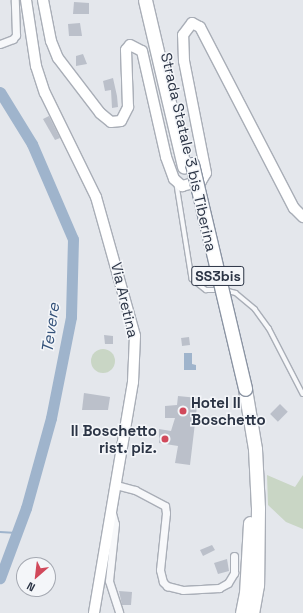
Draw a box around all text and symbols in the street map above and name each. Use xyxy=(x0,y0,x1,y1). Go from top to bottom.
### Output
street label: Strada Statale 3 bis Tiberina xyxy=(157,50,221,254)
street label: Via Aretina xyxy=(108,260,142,340)
road number: SS3bis xyxy=(191,264,245,288)
water label: Tevere xyxy=(38,302,64,354)
place label: Hotel Il Boschetto xyxy=(191,393,266,428)
marker: Hotel Il Boschetto xyxy=(178,406,188,416)
place label: Il Boschetto rist. piz. xyxy=(71,421,157,456)
marker: Il Boschetto rist. piz. xyxy=(160,434,170,444)
north arrow xyxy=(16,557,56,597)
text: N xyxy=(24,579,37,595)

